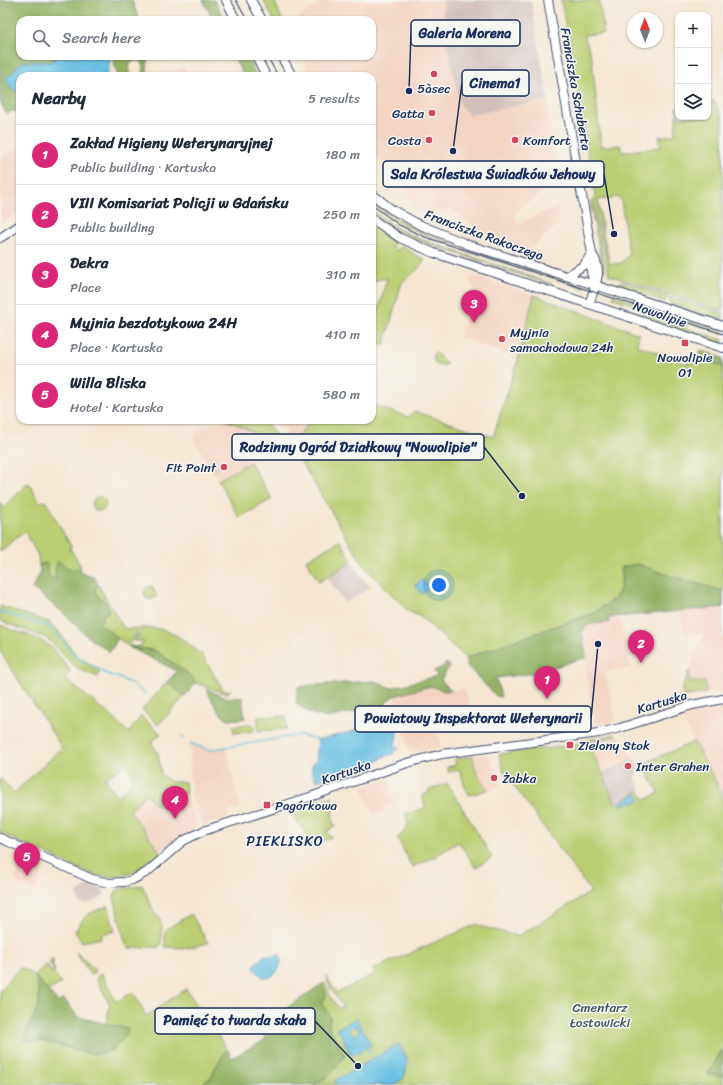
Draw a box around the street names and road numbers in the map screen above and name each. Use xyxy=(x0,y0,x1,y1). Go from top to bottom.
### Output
street label: Franciszka Schuberta xyxy=(554,26,598,153)
street label: Franciszka Rakoczego xyxy=(421,203,547,267)
street label: Nowolipie xyxy=(630,294,690,334)
street label: Kartuska xyxy=(634,683,690,720)
street label: Kartuska xyxy=(318,753,374,791)

